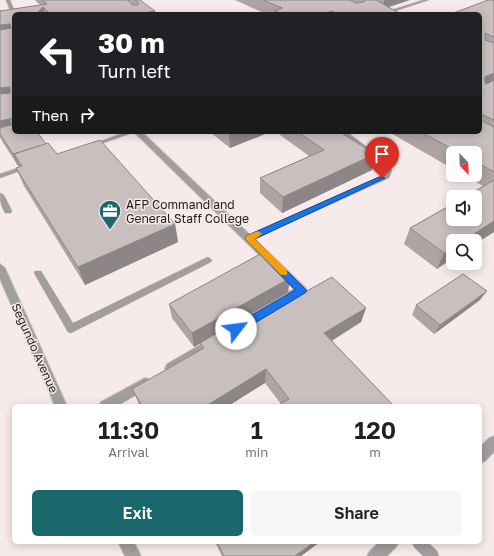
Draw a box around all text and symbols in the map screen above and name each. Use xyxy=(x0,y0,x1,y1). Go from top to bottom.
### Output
text: 30 m xyxy=(98,26,165,59)
icon: left xyxy=(32,28,84,80)
text: Turn left xyxy=(98,60,171,82)
icon: right xyxy=(76,104,98,126)
text: Then xyxy=(32,106,68,124)
pin xyxy=(365,137,399,178)
icon: arrive xyxy=(371,143,393,165)
north arrow xyxy=(446,146,482,182)
map controls xyxy=(446,146,482,270)
button: sound xyxy=(446,190,482,226)
place label: AFP Command and General Staff College xyxy=(126,197,249,226)
office icon: AFP Command and General Staff College xyxy=(97,198,123,231)
button: search xyxy=(446,234,482,270)
street label: Segundo Avenue xyxy=(9,301,62,395)
position arrow xyxy=(215,308,257,350)
text: 11:30 xyxy=(98,415,159,444)
text: 1 xyxy=(251,415,263,444)
text: 120 xyxy=(354,415,396,444)
text: Arrival xyxy=(108,444,149,460)
text: min xyxy=(245,444,268,460)
text: m xyxy=(369,444,381,460)
button: Exit xyxy=(32,490,243,536)
button: Share xyxy=(251,490,462,536)

